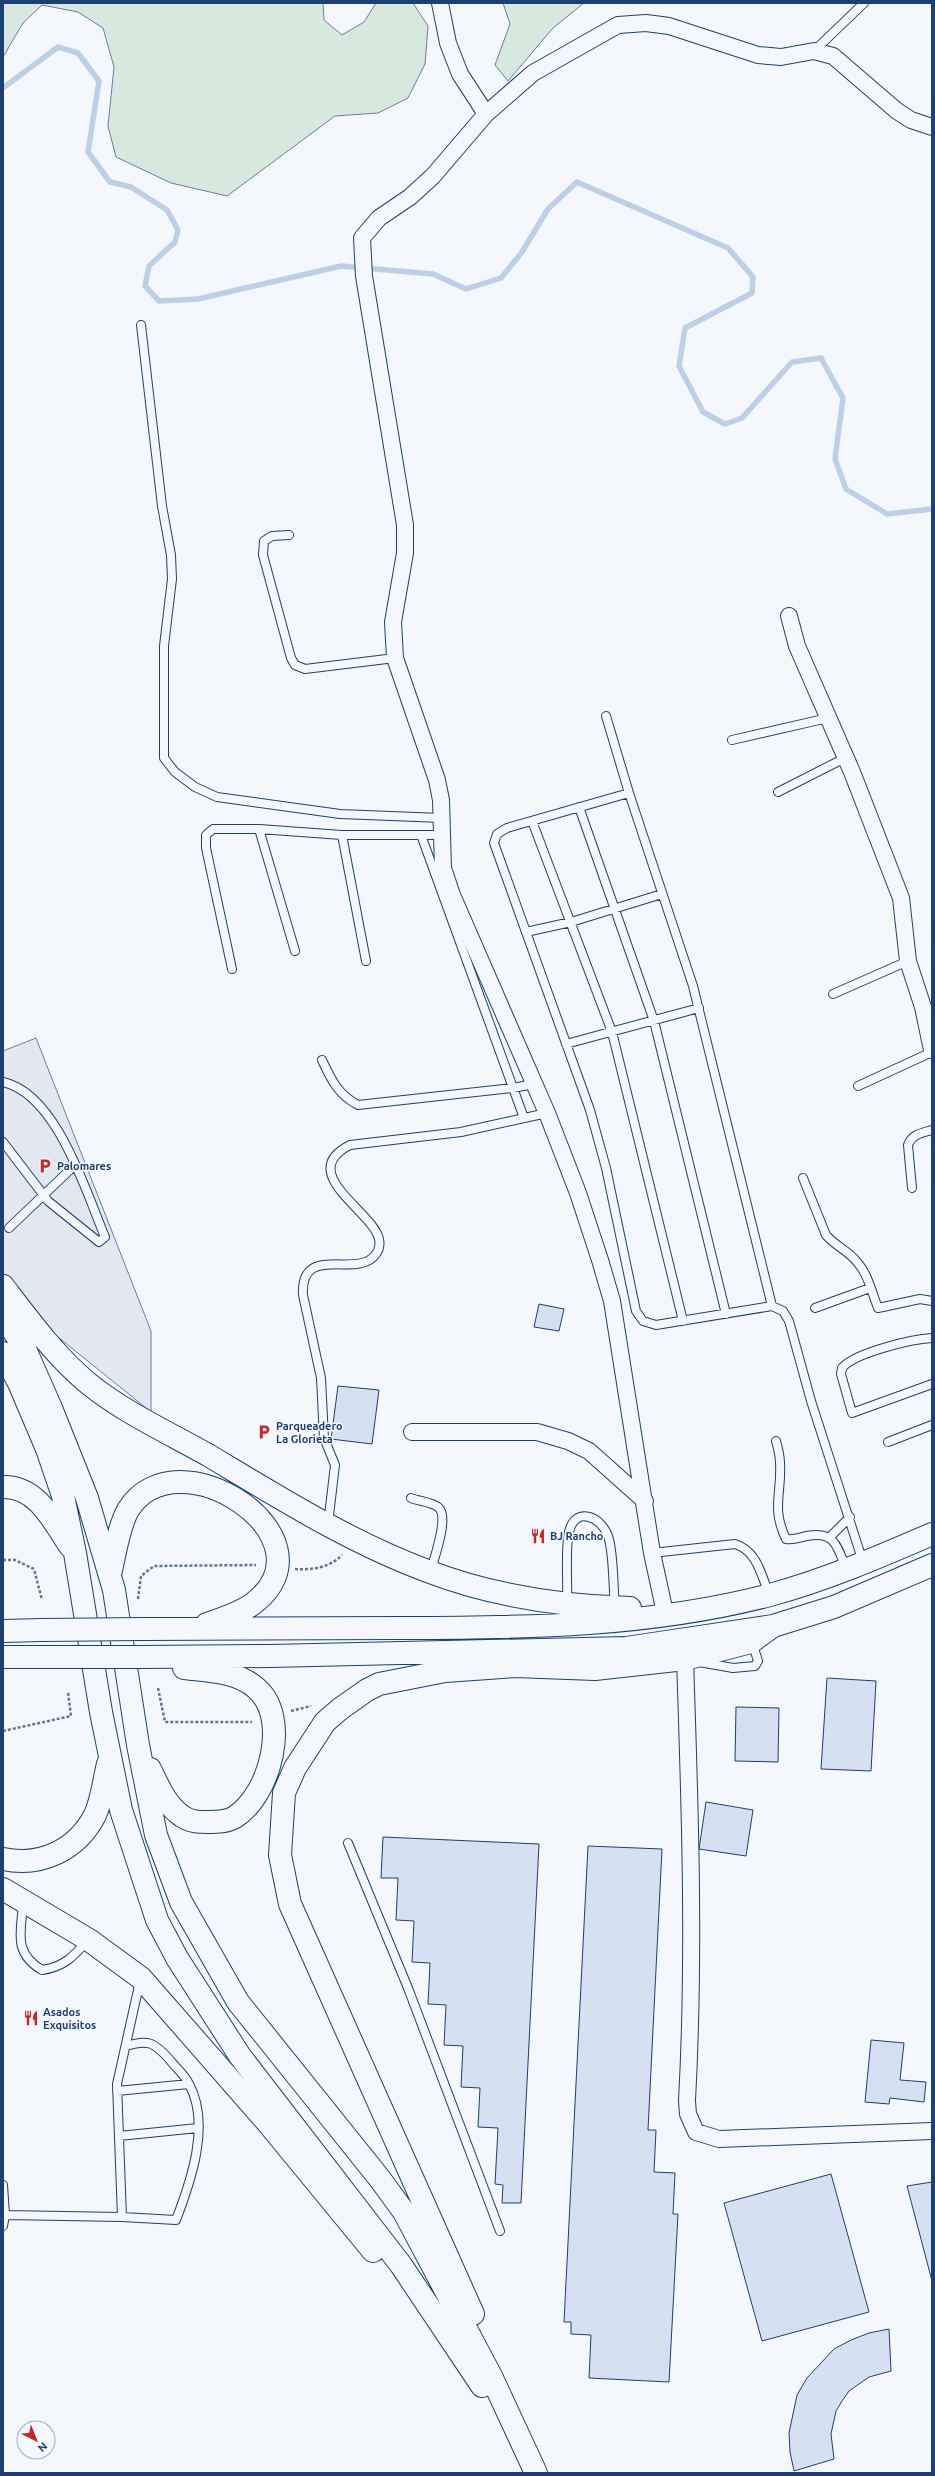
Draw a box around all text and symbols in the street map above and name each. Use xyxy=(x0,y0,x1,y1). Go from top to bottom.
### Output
parking icon: Palomares xyxy=(36,1157,54,1175)
place label: Palomares xyxy=(57,1160,111,1172)
place label: Parqueadero La Glorieta xyxy=(276,1420,343,1445)
parking icon: Parqueadero La Glorieta xyxy=(255,1423,273,1441)
restaurant icon: BJ Rancho xyxy=(529,1527,547,1545)
place label: BJ Rancho xyxy=(550,1530,604,1542)
place label: Asados Exquisitos xyxy=(43,2006,96,2031)
restaurant icon: Asados Exquisitos xyxy=(22,2009,40,2027)
north arrow xyxy=(16,2420,56,2460)
text: N xyxy=(36,2440,50,2455)

